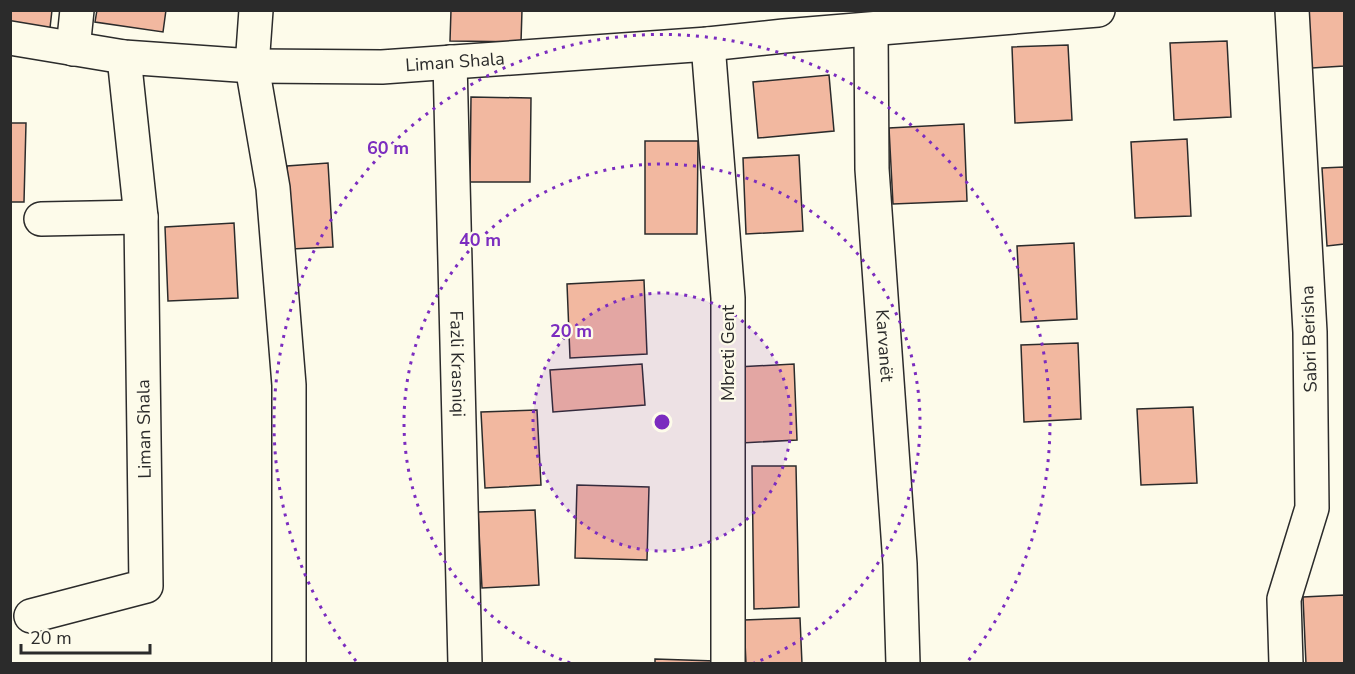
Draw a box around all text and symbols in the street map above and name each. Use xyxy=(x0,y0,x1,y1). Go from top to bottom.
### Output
street label: Liman Shala xyxy=(404,46,505,77)
text: 60 m xyxy=(367,136,409,160)
text: 40 m xyxy=(459,228,501,252)
street label: Sabri Berisha xyxy=(1295,285,1323,393)
street label: Mbreti Gent xyxy=(716,304,740,401)
street label: Karvanët xyxy=(870,309,899,383)
street label: Fazli Krasniqi xyxy=(444,310,471,417)
text: 20 m xyxy=(550,319,592,343)
street label: Liman Shala xyxy=(131,379,157,479)
centre of rings xyxy=(652,412,672,432)
scale bar xyxy=(21,617,150,655)
text: 20 m xyxy=(30,626,72,650)

